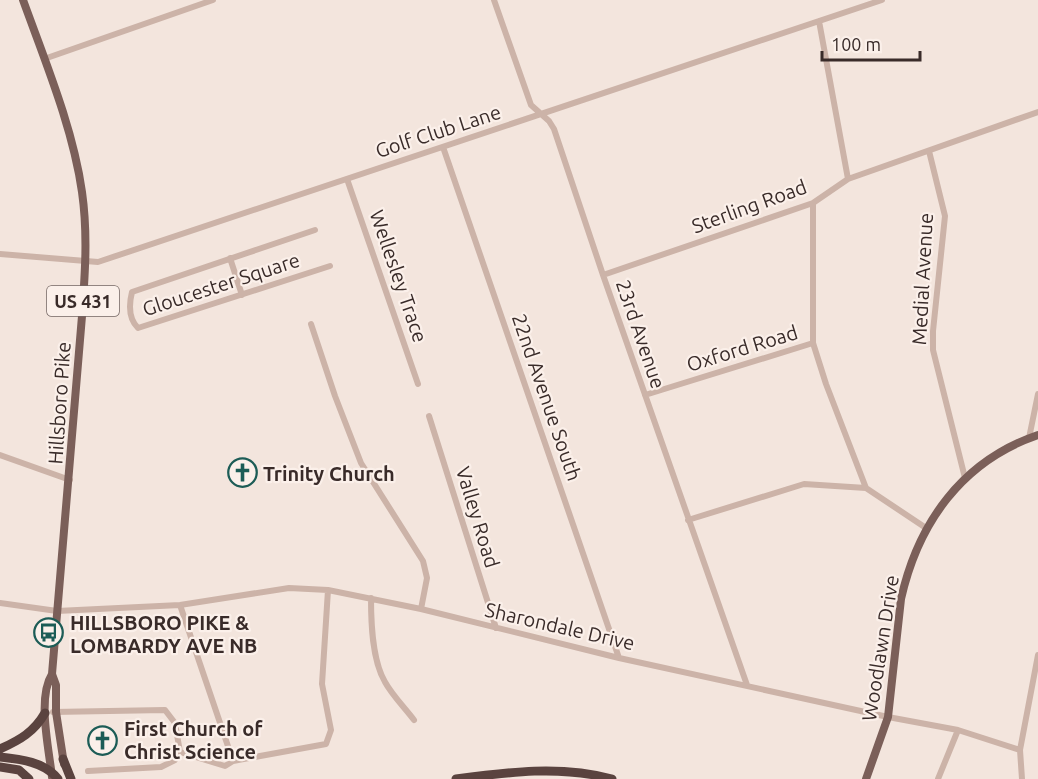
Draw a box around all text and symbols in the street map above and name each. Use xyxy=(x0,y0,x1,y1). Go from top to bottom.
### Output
scale bar xyxy=(822,24,920,62)
text: 100 m xyxy=(831,34,881,54)
street label: Golf Club Lane xyxy=(372,100,504,162)
street label: Sterling Road xyxy=(688,175,810,237)
street label: Wellesley Trace xyxy=(366,207,432,345)
street label: Medial Avenue xyxy=(907,212,937,346)
street label: Gloucester Square xyxy=(139,248,303,320)
street label: 23rd Avenue xyxy=(612,276,670,392)
road number: US 431 xyxy=(47,286,119,316)
street label: 22nd Avenue South xyxy=(508,310,586,484)
street label: Oxford Road xyxy=(684,320,800,376)
street label: Hillsboro Pike xyxy=(43,341,75,465)
church icon: Trinity Church xyxy=(226,457,258,489)
place label: Trinity Church xyxy=(263,462,395,485)
street label: Valley Road xyxy=(452,464,504,570)
street label: Woodlawn Drive xyxy=(857,573,903,723)
street label: Sharondale Drive xyxy=(483,598,637,654)
place label: HILLSBORO PIKE & LOMBARDY AVE NB xyxy=(70,611,257,657)
bus stop icon: HILLSBORO PIKE & LOMBARDY AVE NB xyxy=(33,617,65,649)
place label: First Church of Christ Science xyxy=(124,717,263,763)
church icon: First Church of Christ Science xyxy=(87,724,119,756)

